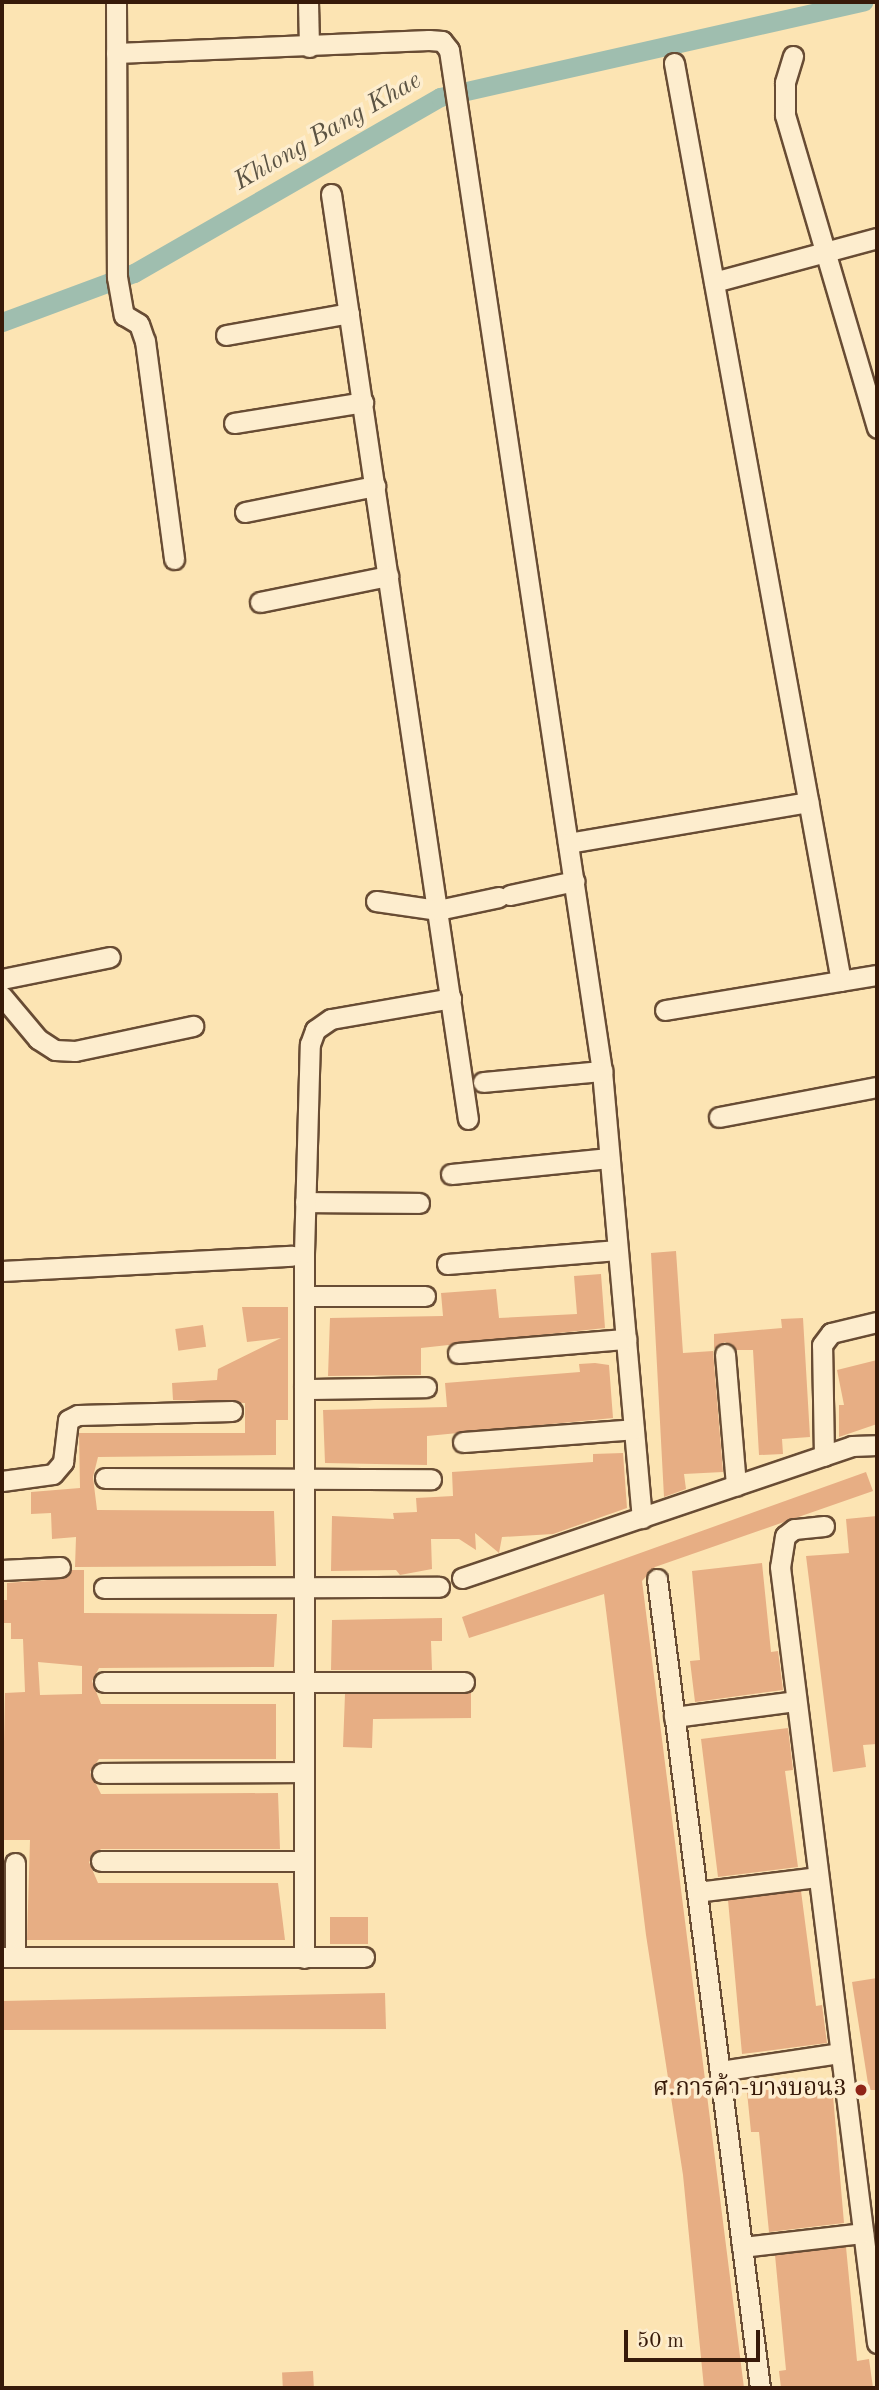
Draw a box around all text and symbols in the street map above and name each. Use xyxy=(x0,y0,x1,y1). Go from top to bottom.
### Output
water label: Khlong Bang Khae xyxy=(229,66,427,198)
place label: ศ.การค้า-บางบอน3 xyxy=(653,2076,847,2104)
marker: ศ.การค้า-บางบอน3 xyxy=(853,2082,869,2098)
scale bar xyxy=(627,2316,764,2360)
text: 50 m xyxy=(637,2331,684,2352)

